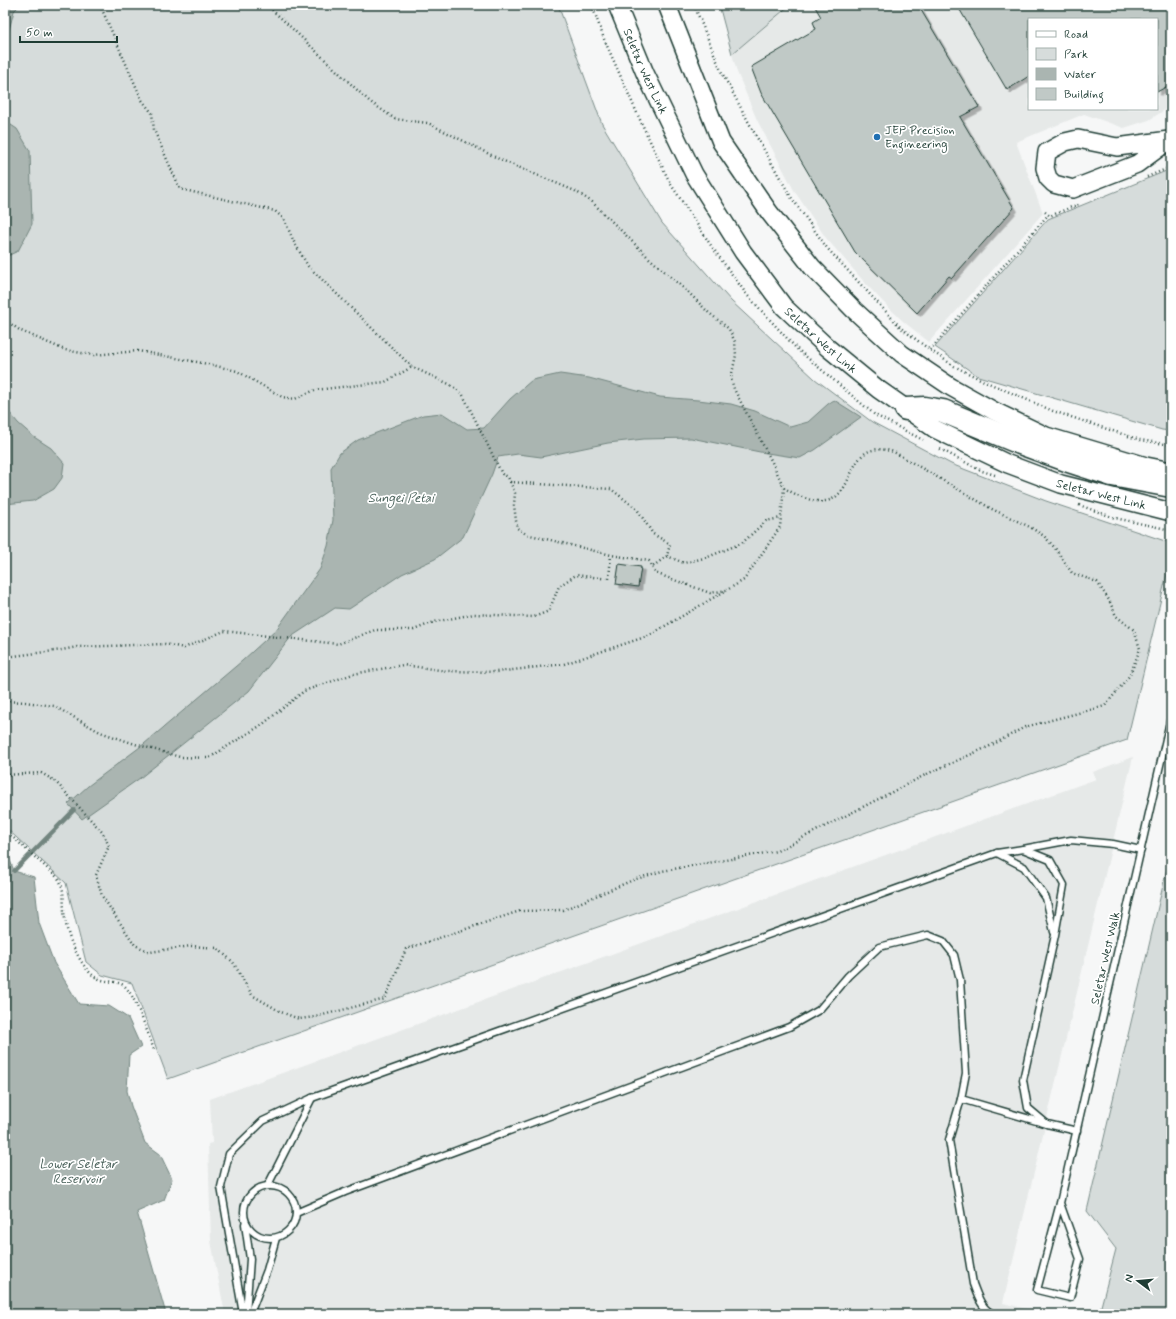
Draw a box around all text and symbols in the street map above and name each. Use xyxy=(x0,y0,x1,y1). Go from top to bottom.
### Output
scale bar xyxy=(20,18,117,44)
legend xyxy=(1028,18,1158,110)
text: 50 m xyxy=(26,25,53,41)
street label: Seletar West Link xyxy=(619,26,671,117)
text: Road xyxy=(1064,27,1088,43)
text: Park xyxy=(1064,47,1088,63)
text: Water xyxy=(1064,67,1096,83)
text: Building xyxy=(1064,87,1104,104)
place label: JEP Precision Engineering xyxy=(885,123,955,154)
marker: JEP Precision Engineering xyxy=(872,132,882,142)
street label: Seletar West Link xyxy=(780,304,860,377)
street label: Seletar West Link xyxy=(1054,476,1148,514)
water label: Sungei Petai xyxy=(368,490,436,508)
street label: Seletar West Walk xyxy=(1087,910,1124,1006)
water label: Lower Seletar Reservoir xyxy=(39,1156,118,1188)
north arrow xyxy=(1118,1261,1158,1301)
text: N xyxy=(1122,1273,1137,1284)

